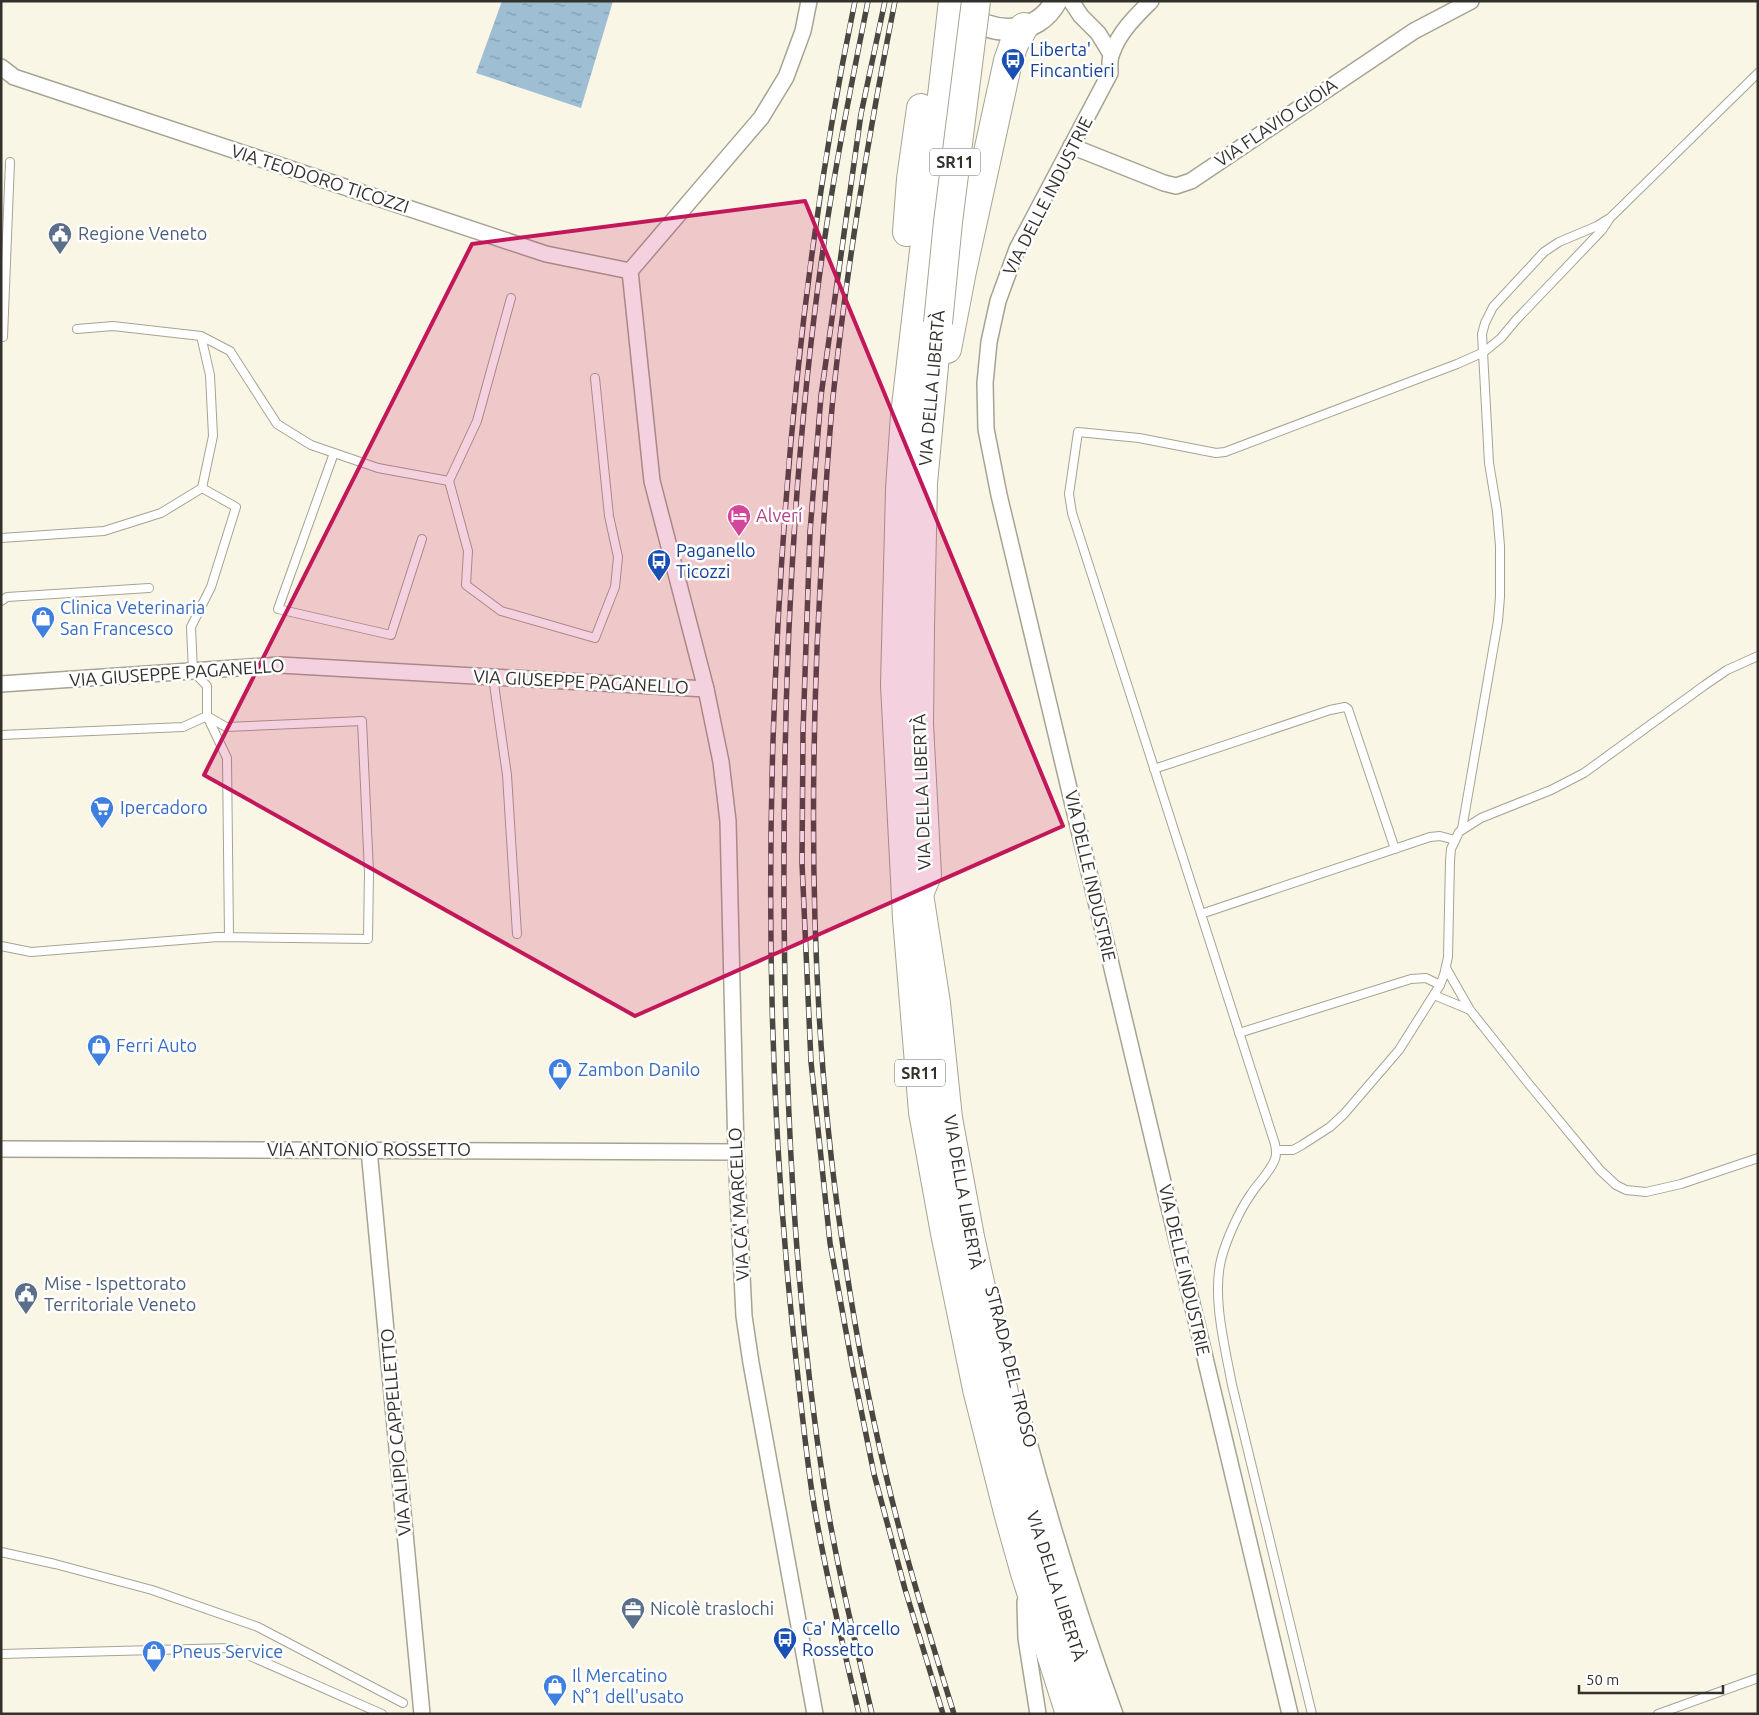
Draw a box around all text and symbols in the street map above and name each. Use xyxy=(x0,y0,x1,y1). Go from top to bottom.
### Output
place label: Liberta' Fincantieri xyxy=(1030,39,1115,80)
bus stop icon: Liberta' Fincantieri xyxy=(1000,47,1026,81)
street label: VIA FLAVIO GIOIA xyxy=(1211,74,1340,170)
street label: VIA DELLE INDUSTRIE xyxy=(998,113,1096,278)
street label: VIA TEODORO TICOZZI xyxy=(229,140,412,216)
road number: SR11 xyxy=(930,148,980,176)
public building icon: Regione Veneto xyxy=(47,221,73,255)
place label: Regione Veneto xyxy=(78,223,207,243)
street label: VIA DELLA LIBERTÀ xyxy=(913,309,948,467)
hotel icon: Alverí xyxy=(726,503,752,537)
place label: Alverí xyxy=(756,505,803,525)
place label: Paganello Ticozzi xyxy=(676,540,756,581)
bus stop icon: Paganello Ticozzi xyxy=(646,548,672,582)
place label: Clinica Veterinaria San Francesco xyxy=(60,597,205,638)
shop icon: Clinica Veterinaria San Francesco xyxy=(30,605,56,639)
street label: VIA GIUSEPPE PAGANELLO xyxy=(69,654,285,690)
street label: VIA GIUSEPPE PAGANELLO xyxy=(473,665,689,697)
street label: VIA DELLA LIBERTÀ xyxy=(907,713,934,871)
street label: VIA DELLE INDUSTRIE xyxy=(1062,788,1120,963)
supermarket icon: Ipercadoro xyxy=(89,795,115,829)
place label: Ipercadoro xyxy=(120,797,208,817)
shop icon: Ferri Auto xyxy=(86,1033,112,1067)
place label: Ferri Auto xyxy=(116,1035,197,1055)
shop icon: Zambon Danilo xyxy=(547,1057,573,1091)
place label: Zambon Danilo xyxy=(578,1059,700,1079)
road number: SR11 xyxy=(895,1060,945,1086)
street label: VIA DELLA LIBERTÀ xyxy=(941,1113,988,1271)
street label: VIA CA' MARCELLO xyxy=(724,1127,752,1281)
street label: VIA ANTONIO ROSSETTO xyxy=(267,1139,471,1159)
street label: VIA DELLE INDUSTRIE xyxy=(1156,1182,1214,1357)
place label: Mise - Ispettorato Territoriale Veneto xyxy=(44,1273,196,1314)
public building icon: Mise - Ispettorato Territoriale Veneto xyxy=(13,1281,39,1315)
street label: STRADA DEL TROSO xyxy=(982,1284,1042,1450)
street label: VIA ALIPIO CAPPELLETTO xyxy=(376,1328,414,1537)
street label: VIA DELLA LIBERTÀ xyxy=(1023,1508,1092,1664)
office icon: Nicolè traslochi xyxy=(620,1596,646,1630)
place label: Nicolè traslochi xyxy=(650,1598,774,1618)
place label: Ca' Marcello Rossetto xyxy=(802,1618,900,1659)
bus stop icon: Ca' Marcello Rossetto xyxy=(772,1626,798,1660)
shop icon: Pneus Service xyxy=(141,1639,167,1673)
place label: Pneus Service xyxy=(172,1641,283,1661)
scale bar xyxy=(1579,1662,1723,1694)
place label: Il Mercatino N°1 dell'usato xyxy=(572,1665,684,1706)
text: 50 m xyxy=(1586,1671,1619,1688)
shop icon: Il Mercatino N°1 dell'usato xyxy=(542,1673,568,1707)

